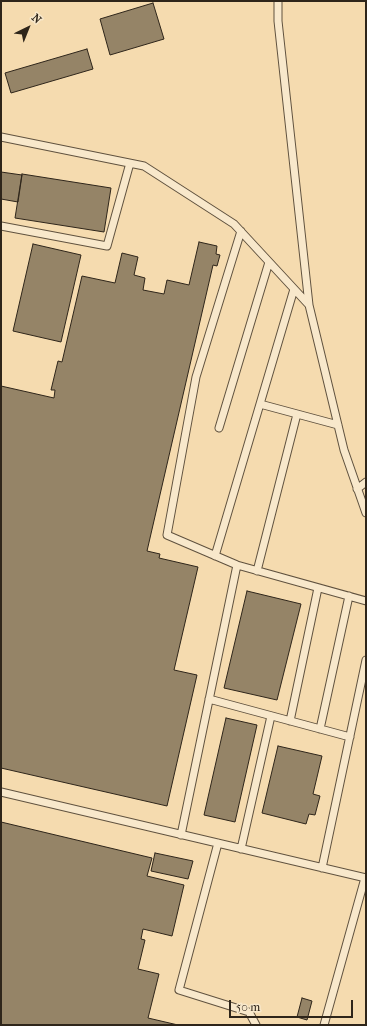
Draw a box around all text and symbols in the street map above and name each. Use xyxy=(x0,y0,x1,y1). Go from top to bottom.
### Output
north arrow xyxy=(8,8,48,48)
text: N xyxy=(29,11,44,26)
scale bar xyxy=(231,992,355,1018)
text: 50 m xyxy=(236,1000,260,1014)

